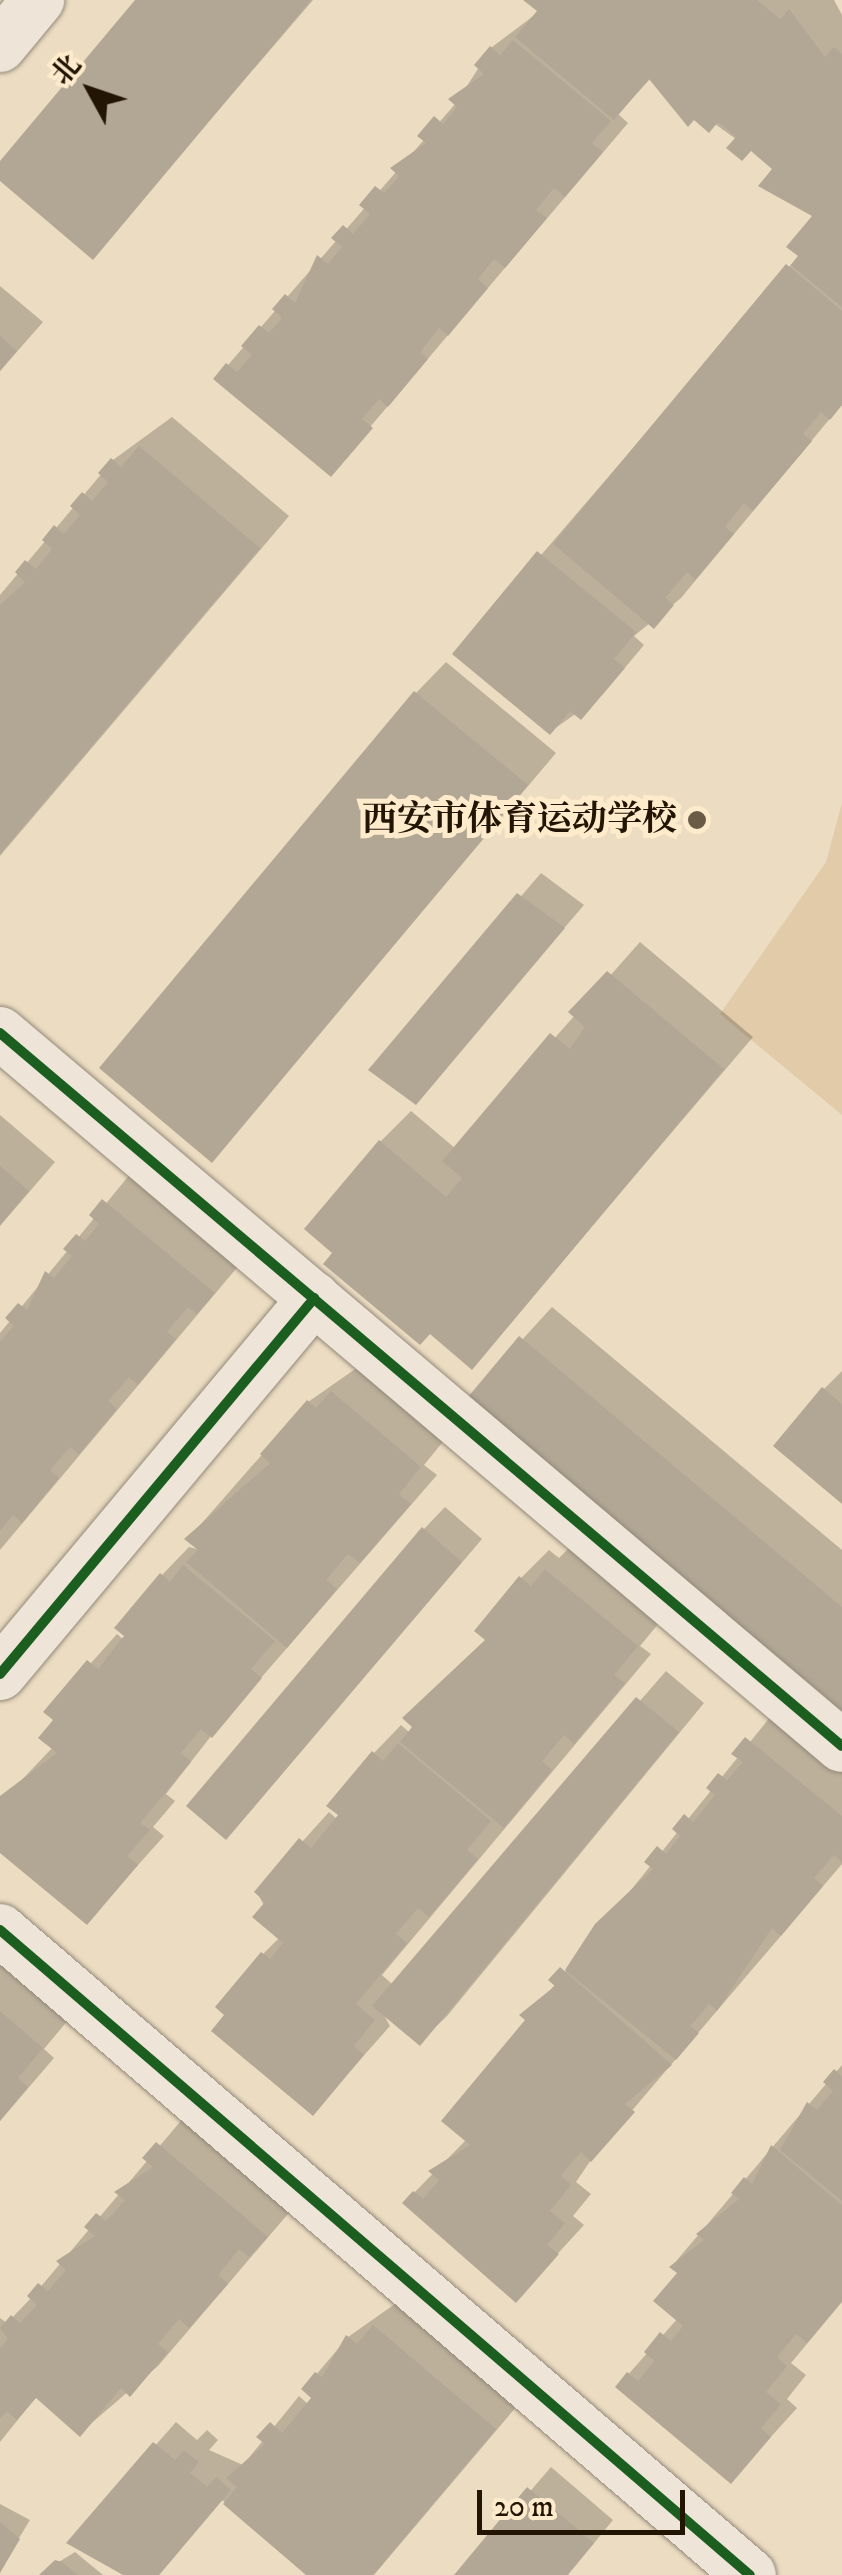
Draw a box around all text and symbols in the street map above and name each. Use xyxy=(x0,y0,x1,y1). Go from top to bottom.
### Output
north arrow xyxy=(40,40,140,140)
text: 北 xyxy=(44,48,89,92)
place label: 西安市体育运动学校 xyxy=(362,799,677,841)
marker: 西安市体育运动学校 xyxy=(686,809,708,831)
scale bar xyxy=(482,2470,690,2532)
text: 20 m xyxy=(494,2489,554,2526)

